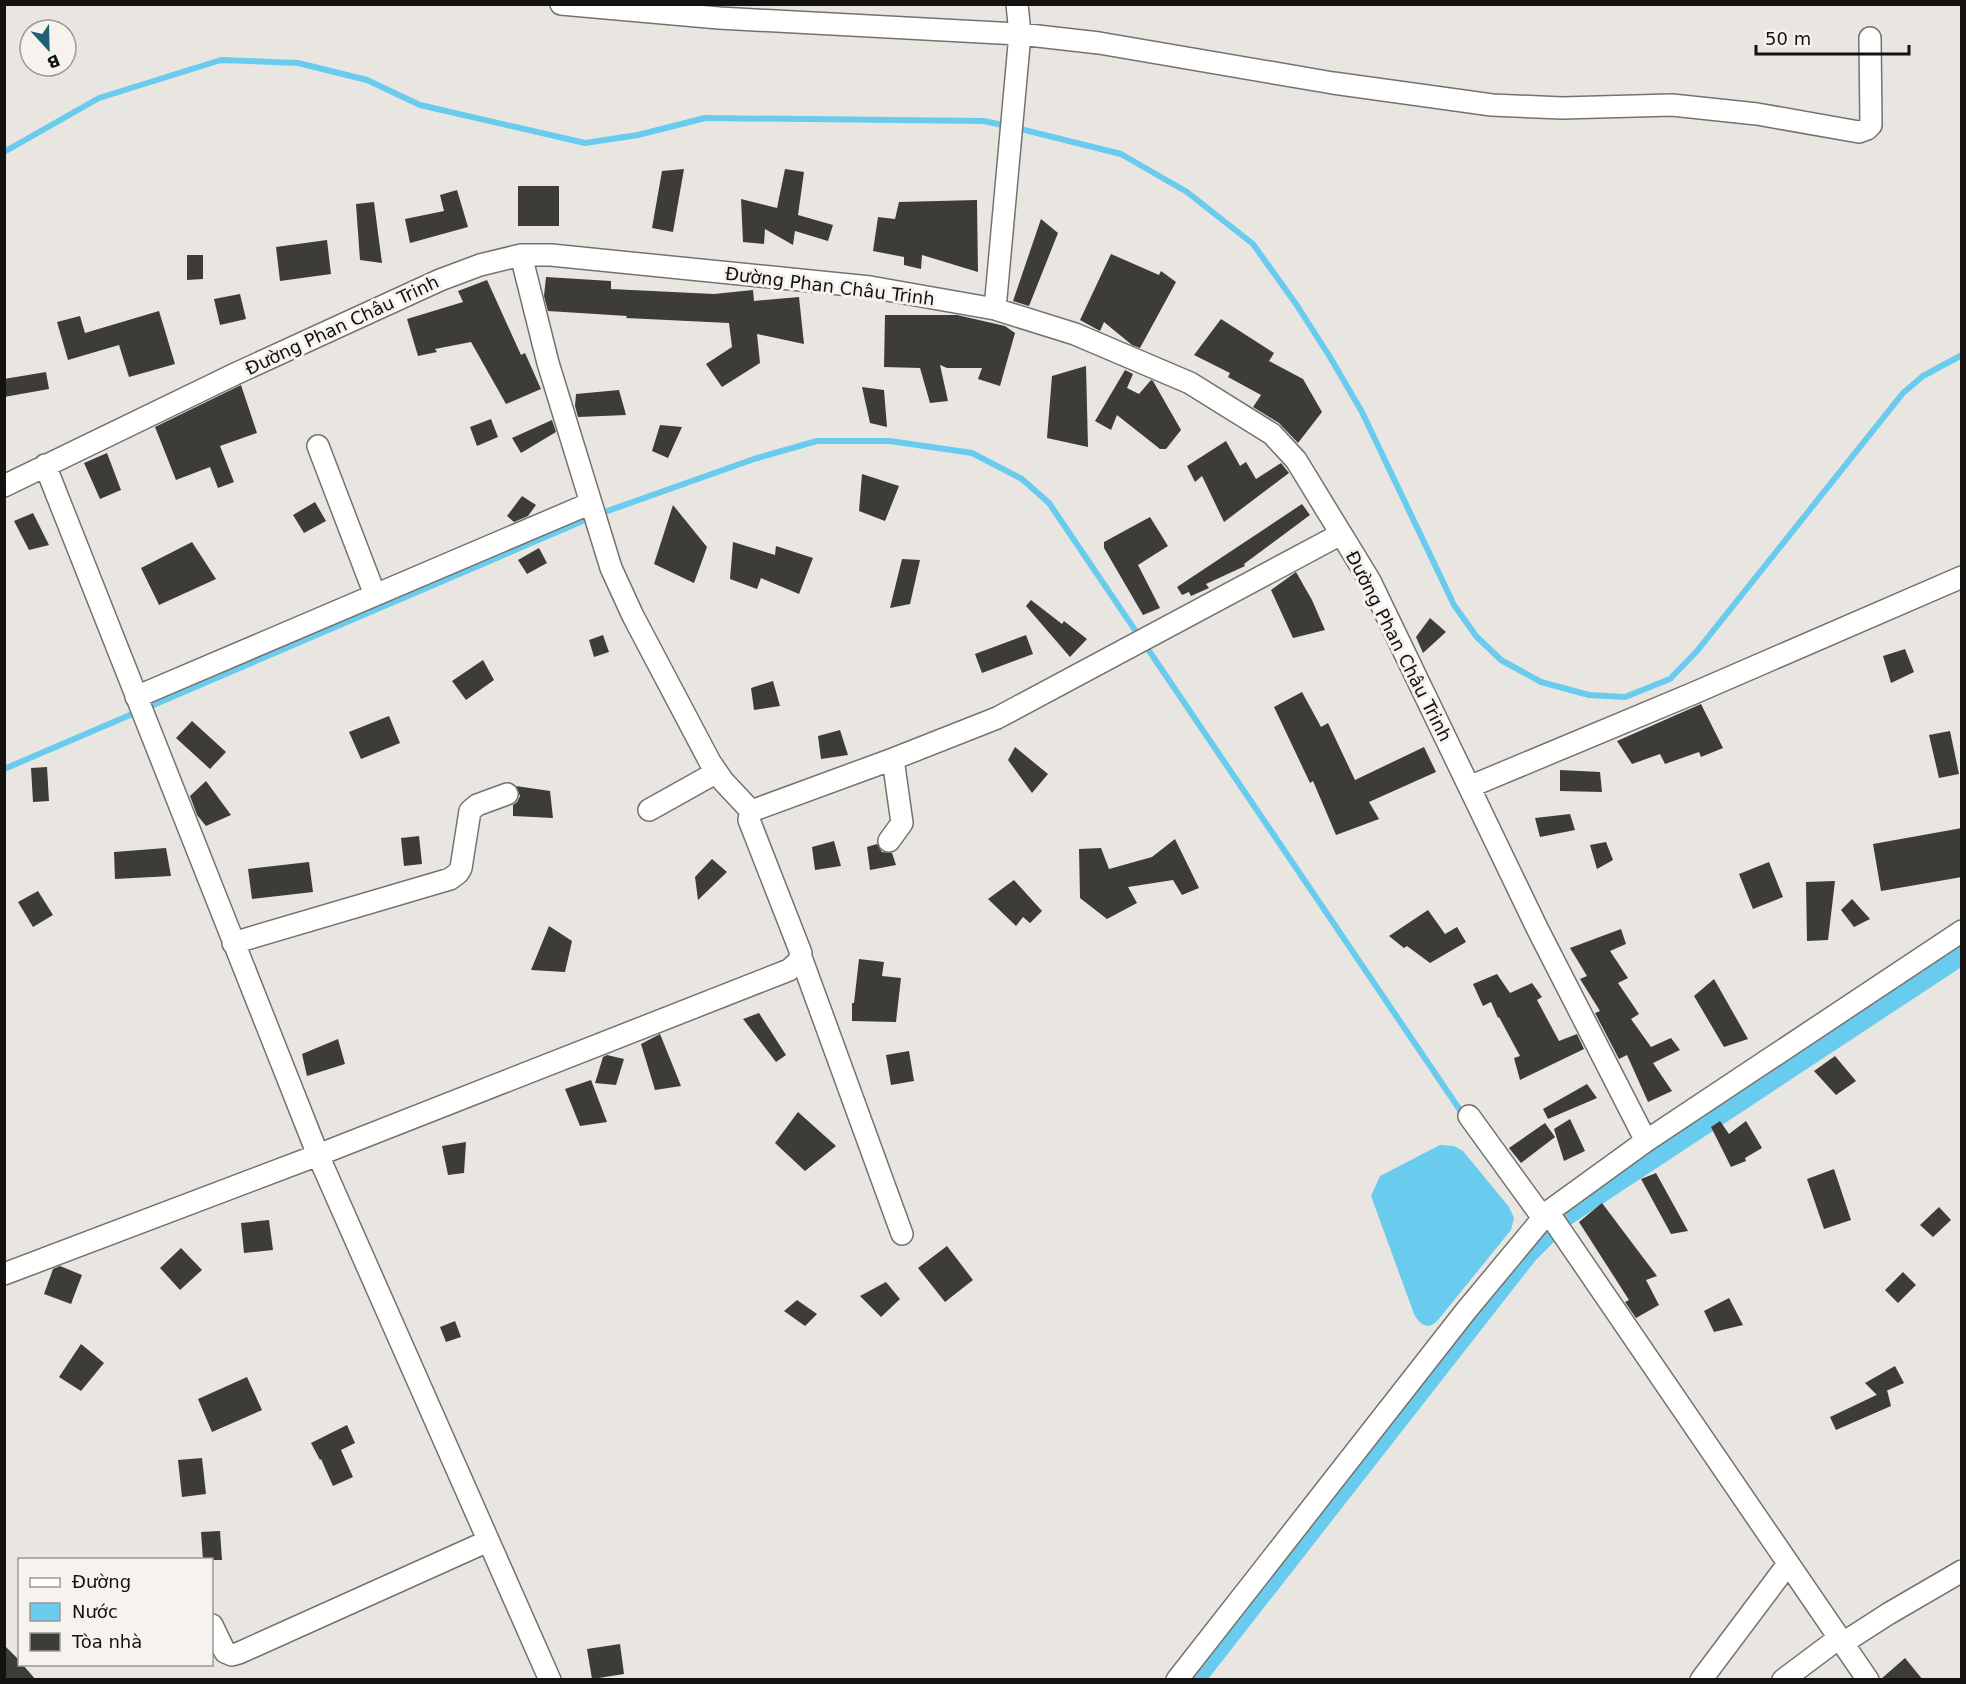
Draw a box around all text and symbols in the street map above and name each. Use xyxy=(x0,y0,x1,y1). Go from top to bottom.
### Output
north arrow xyxy=(18,18,78,78)
scale bar xyxy=(1756,18,1909,56)
text: 50 m xyxy=(1765,28,1811,49)
text: B xyxy=(44,50,63,73)
street label: Đường Phan Châu Trinh xyxy=(724,263,936,309)
street label: Đường Phan Châu Trinh xyxy=(242,271,442,379)
street label: Đường Phan Châu Trinh xyxy=(1342,547,1456,745)
legend xyxy=(18,1558,213,1666)
text: Đường xyxy=(72,1571,131,1592)
text: Nước xyxy=(72,1601,118,1622)
text: Tòa nhà xyxy=(71,1631,142,1652)

